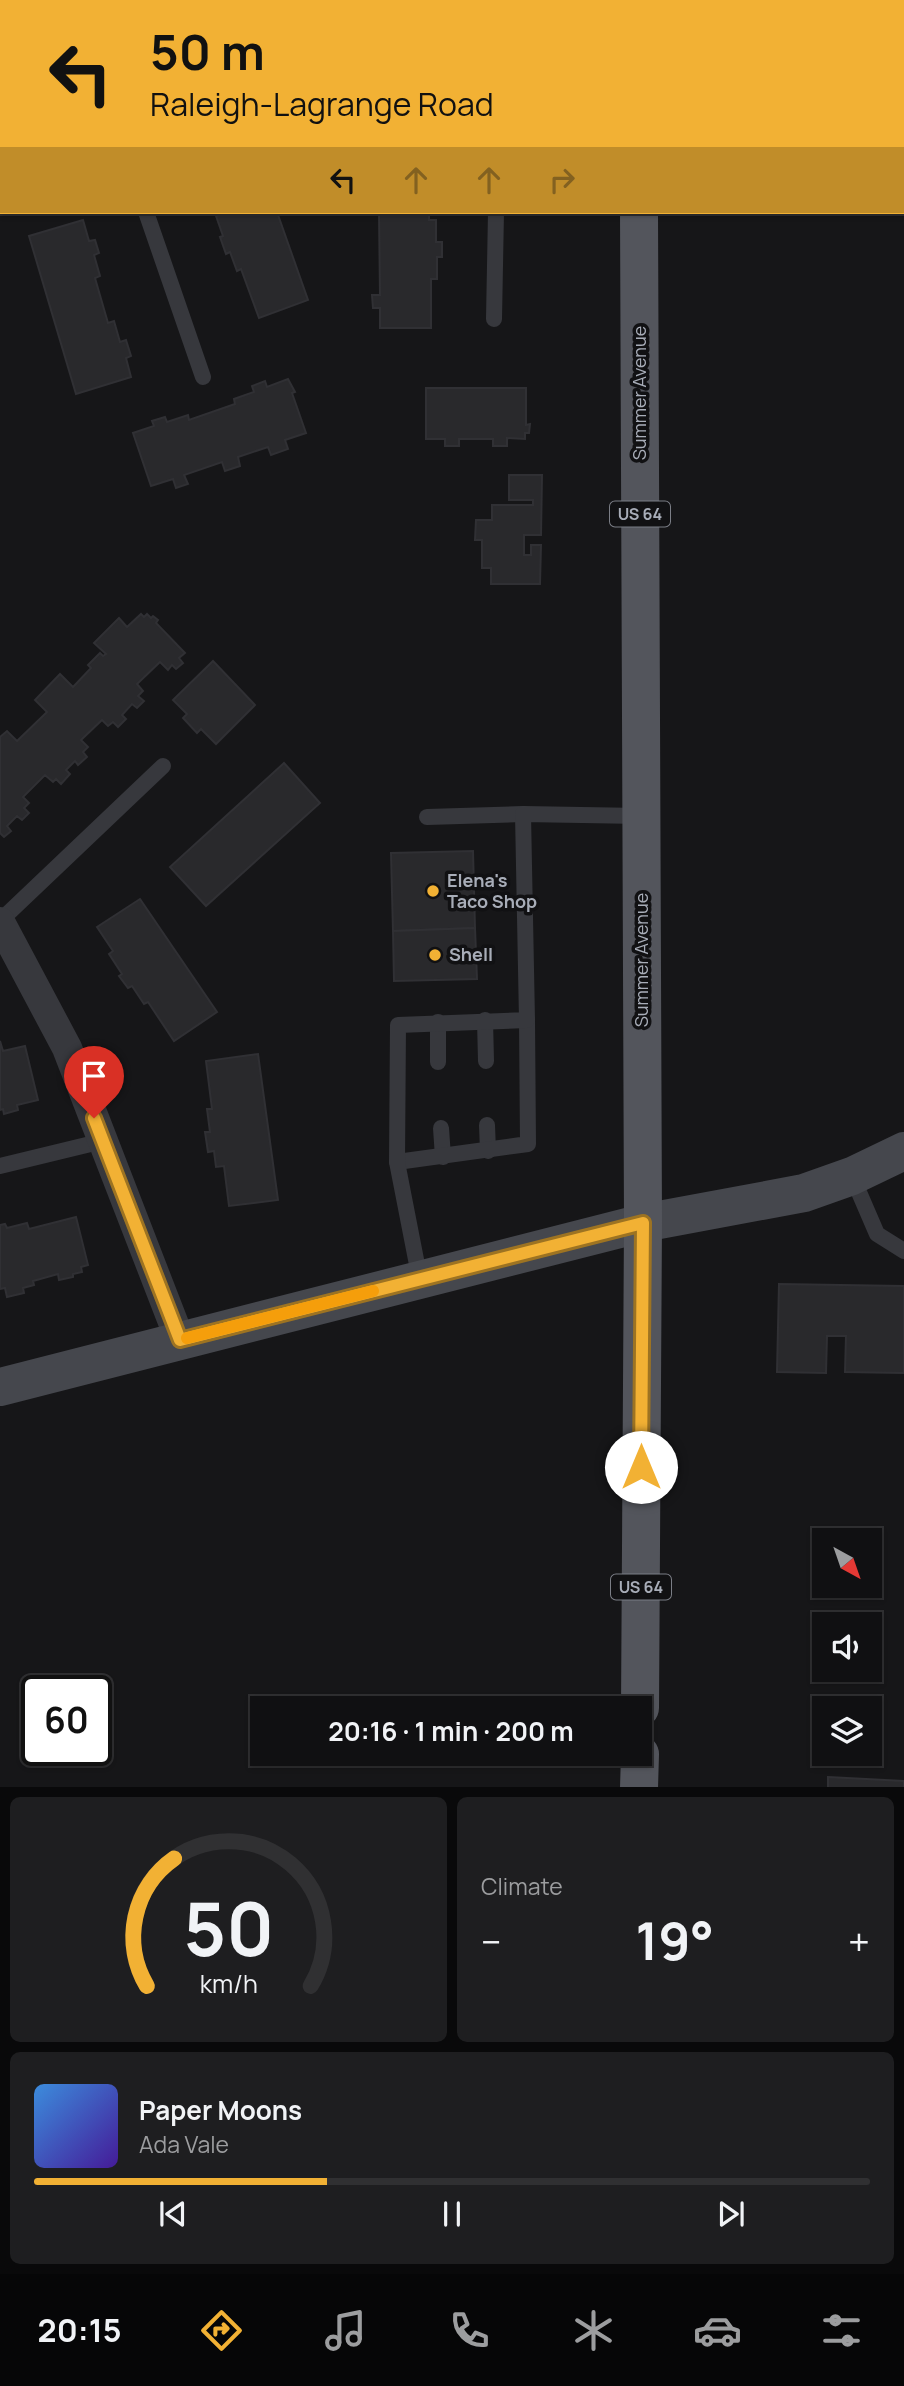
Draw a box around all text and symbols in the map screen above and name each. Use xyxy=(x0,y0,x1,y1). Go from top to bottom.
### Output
text: 50 m xyxy=(150,18,265,85)
icon: left xyxy=(35,28,126,119)
text: Raleigh-Lagrange Road xyxy=(150,82,494,126)
icon: left xyxy=(324,161,362,199)
icon: ahead xyxy=(397,161,435,199)
icon: ahead xyxy=(470,161,508,199)
icon: right xyxy=(543,161,581,199)
street label: Summer Avenue xyxy=(627,326,651,460)
road number: US 64 xyxy=(610,502,670,526)
place label: Elena's Taco Shop xyxy=(447,868,537,913)
marker: Elena's Taco Shop xyxy=(425,883,441,899)
street label: Summer Avenue xyxy=(629,893,653,1027)
place label: Shell xyxy=(449,942,493,966)
marker: Shell xyxy=(427,947,443,963)
pin xyxy=(64,1046,124,1118)
icon: arrive xyxy=(75,1057,113,1095)
position arrow xyxy=(604,1430,678,1504)
north arrow xyxy=(812,1528,882,1598)
map controls xyxy=(812,1528,882,1766)
road number: US 64 xyxy=(611,1574,671,1600)
button: sound xyxy=(812,1612,882,1682)
speed limit sign: 60 xyxy=(21,1675,112,1766)
button: layers xyxy=(812,1696,882,1766)
text: 20:16 · 1 min · 200 m xyxy=(328,1713,574,1749)
text: Climate xyxy=(481,1870,563,1902)
text: 50 xyxy=(183,1878,274,1978)
text: 19° xyxy=(636,1905,714,1976)
text: − xyxy=(481,1915,502,1967)
text: + xyxy=(848,1915,870,1967)
text: km/h xyxy=(199,1965,258,2000)
text: Paper Moons xyxy=(139,2092,302,2128)
text: Ada Vale xyxy=(139,2128,229,2160)
icon: previous xyxy=(154,2195,192,2233)
icon: pause xyxy=(433,2195,471,2233)
icon: next xyxy=(712,2195,750,2233)
icon: directions xyxy=(197,2306,246,2355)
icon: music xyxy=(321,2306,370,2355)
icon: phone xyxy=(445,2306,494,2355)
icon: climate xyxy=(569,2306,618,2355)
icon: car xyxy=(693,2306,742,2355)
icon: filters xyxy=(817,2306,866,2355)
text: 20:15 xyxy=(38,2308,121,2352)

